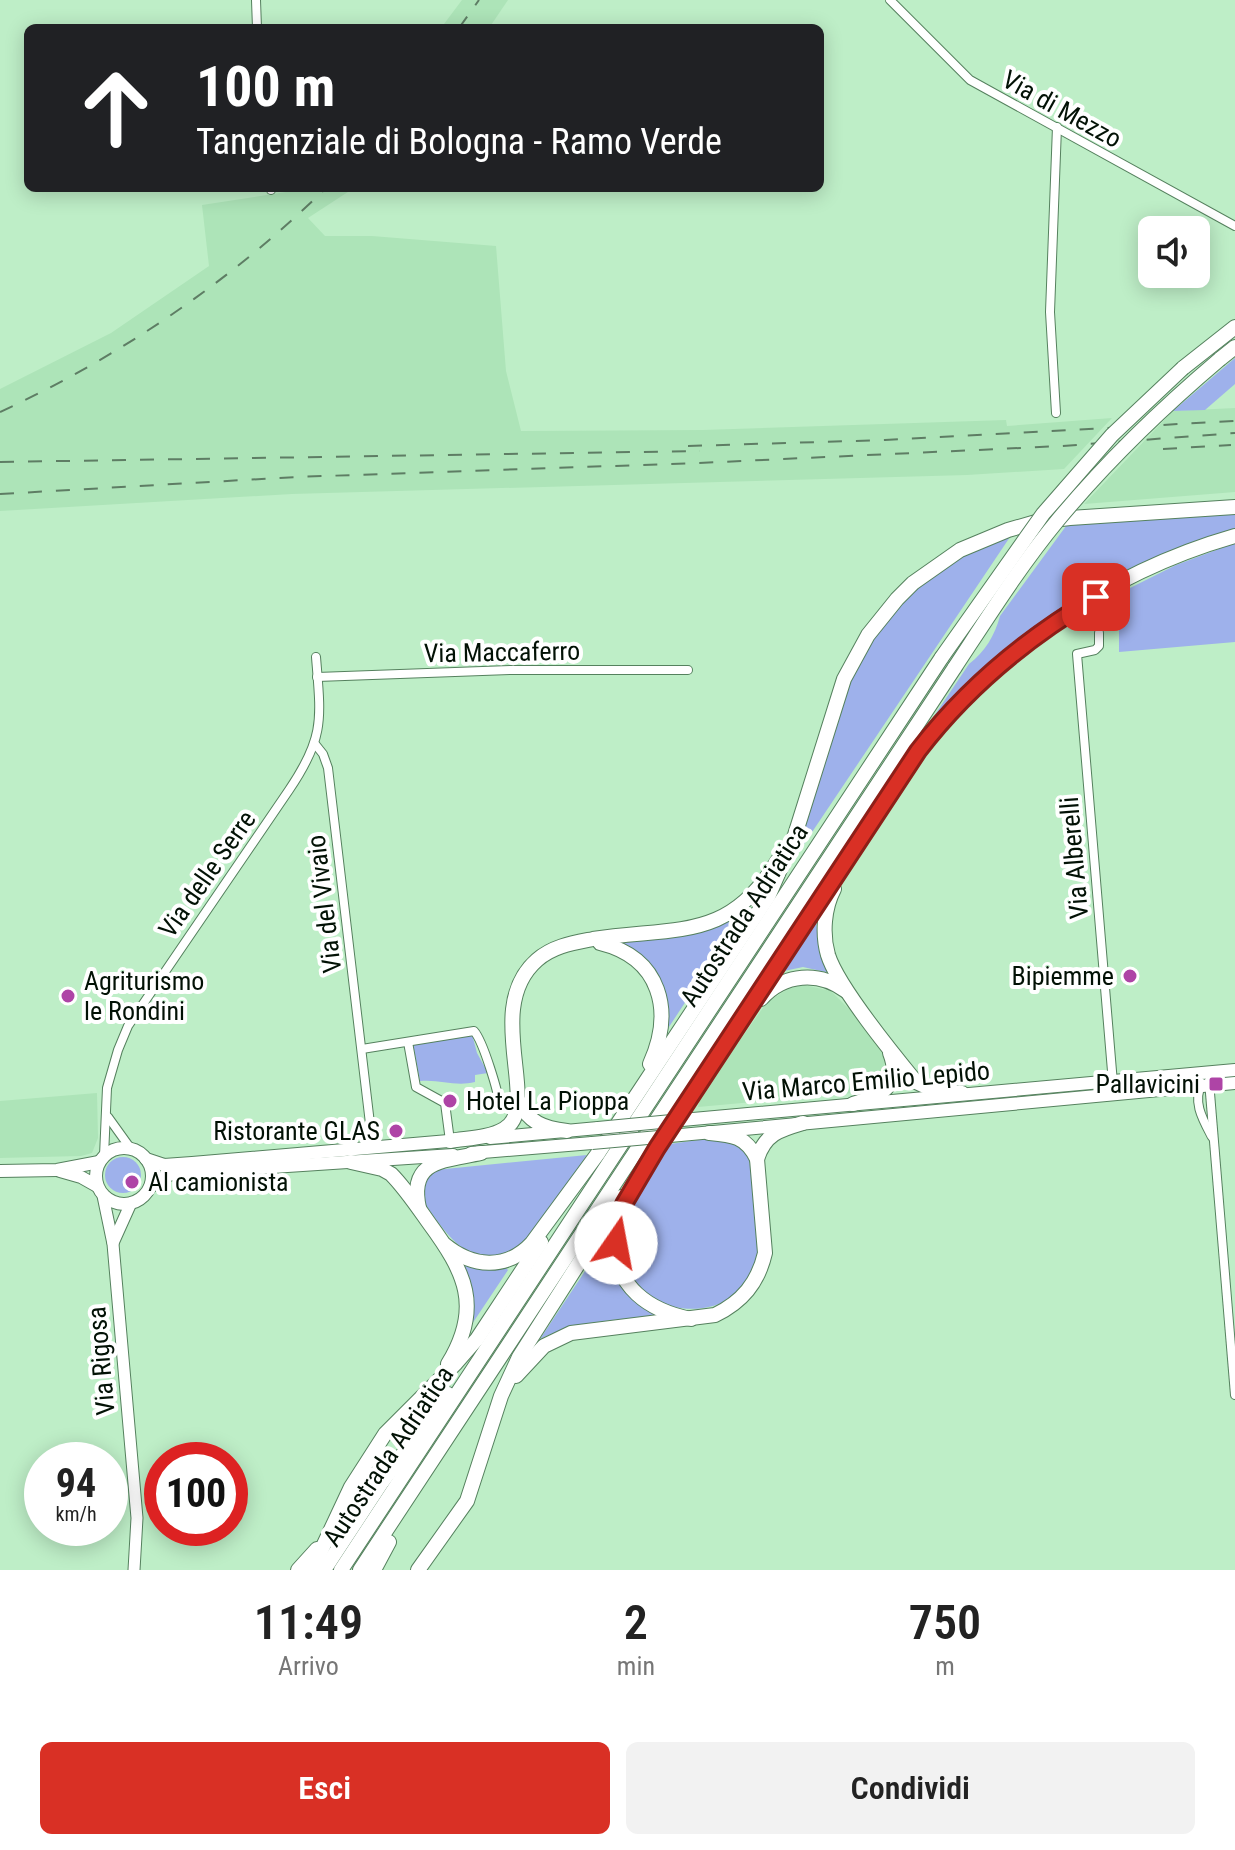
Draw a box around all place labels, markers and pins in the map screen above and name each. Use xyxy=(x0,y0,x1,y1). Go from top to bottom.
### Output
pin xyxy=(1062,563,1130,631)
place label: Bipiemme xyxy=(1012,961,1114,991)
place label: Agriturismo le Rondini xyxy=(84,966,204,1026)
marker: Bipiemme xyxy=(1121,967,1139,985)
marker: Agriturismo le Rondini xyxy=(59,987,77,1005)
place label: Pallavicini xyxy=(1095,1069,1200,1099)
marker: Pallavicini xyxy=(1207,1075,1225,1093)
place label: Hotel La Pioppa xyxy=(466,1086,629,1116)
marker: Hotel La Pioppa xyxy=(441,1092,459,1110)
place label: Ristorante GLAS xyxy=(213,1116,380,1146)
marker: Ristorante GLAS xyxy=(387,1122,405,1140)
place label: Al camionista xyxy=(148,1167,289,1197)
marker: Al camionista xyxy=(123,1173,141,1191)

